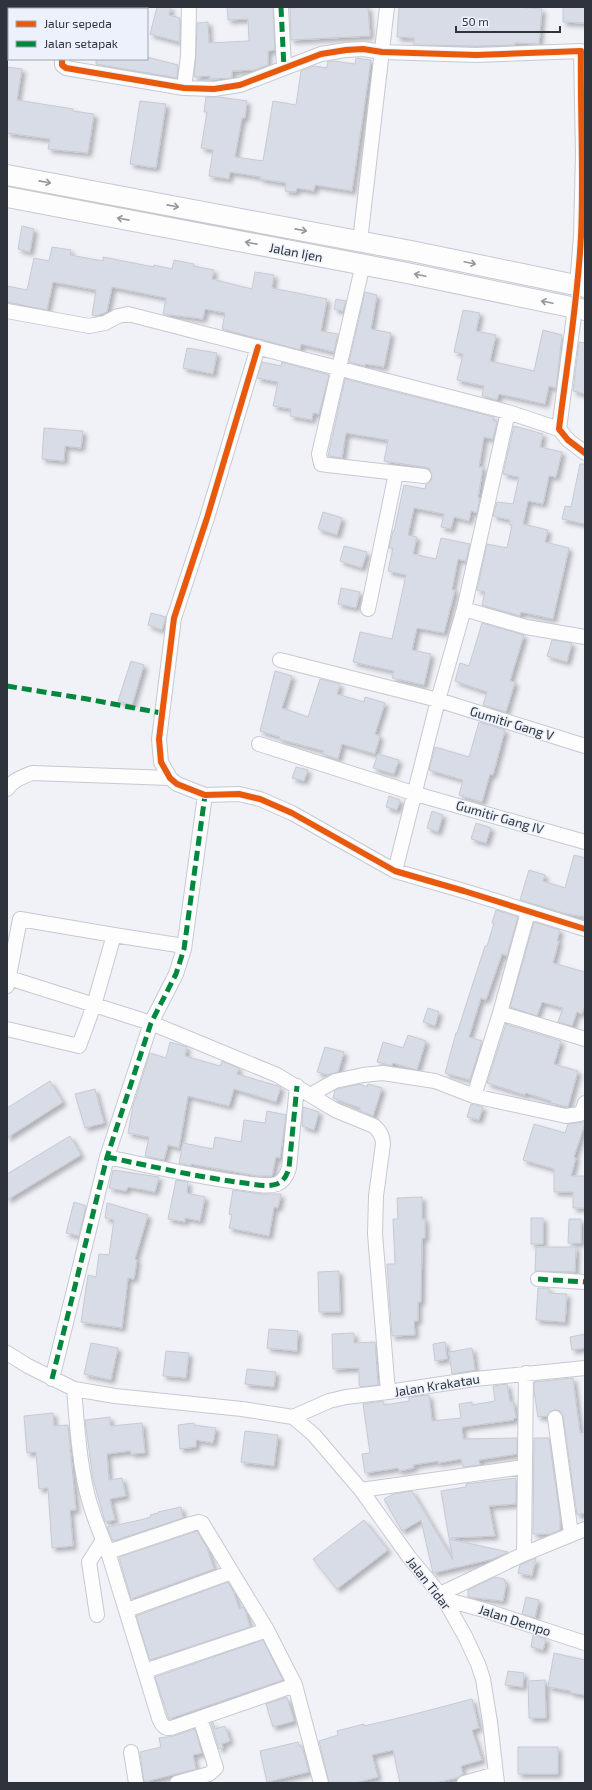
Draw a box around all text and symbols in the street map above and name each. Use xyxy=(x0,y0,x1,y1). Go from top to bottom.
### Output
legend xyxy=(8,8,148,60)
scale bar xyxy=(456,8,560,34)
text: 50 m xyxy=(462,14,489,28)
text: Jalur sepeda xyxy=(44,16,112,30)
text: Jalan setapak xyxy=(44,36,118,50)
one-way arrow xyxy=(38,178,51,186)
one-way arrow xyxy=(166,202,179,210)
one-way arrow xyxy=(117,215,130,223)
one-way arrow xyxy=(294,226,307,234)
one-way arrow xyxy=(244,239,257,247)
street label: Jalan Ijen xyxy=(268,239,324,265)
one-way arrow xyxy=(463,259,476,267)
one-way arrow xyxy=(413,271,426,279)
one-way arrow xyxy=(541,297,554,305)
street label: Gumitir Gang V xyxy=(468,703,556,743)
street label: Gumitir Gang IV xyxy=(454,797,546,837)
street label: Jalan Krakatau xyxy=(393,1370,481,1400)
street label: Jalan Tidar xyxy=(403,1553,455,1613)
street label: Jalan Dempo xyxy=(477,1601,553,1639)

